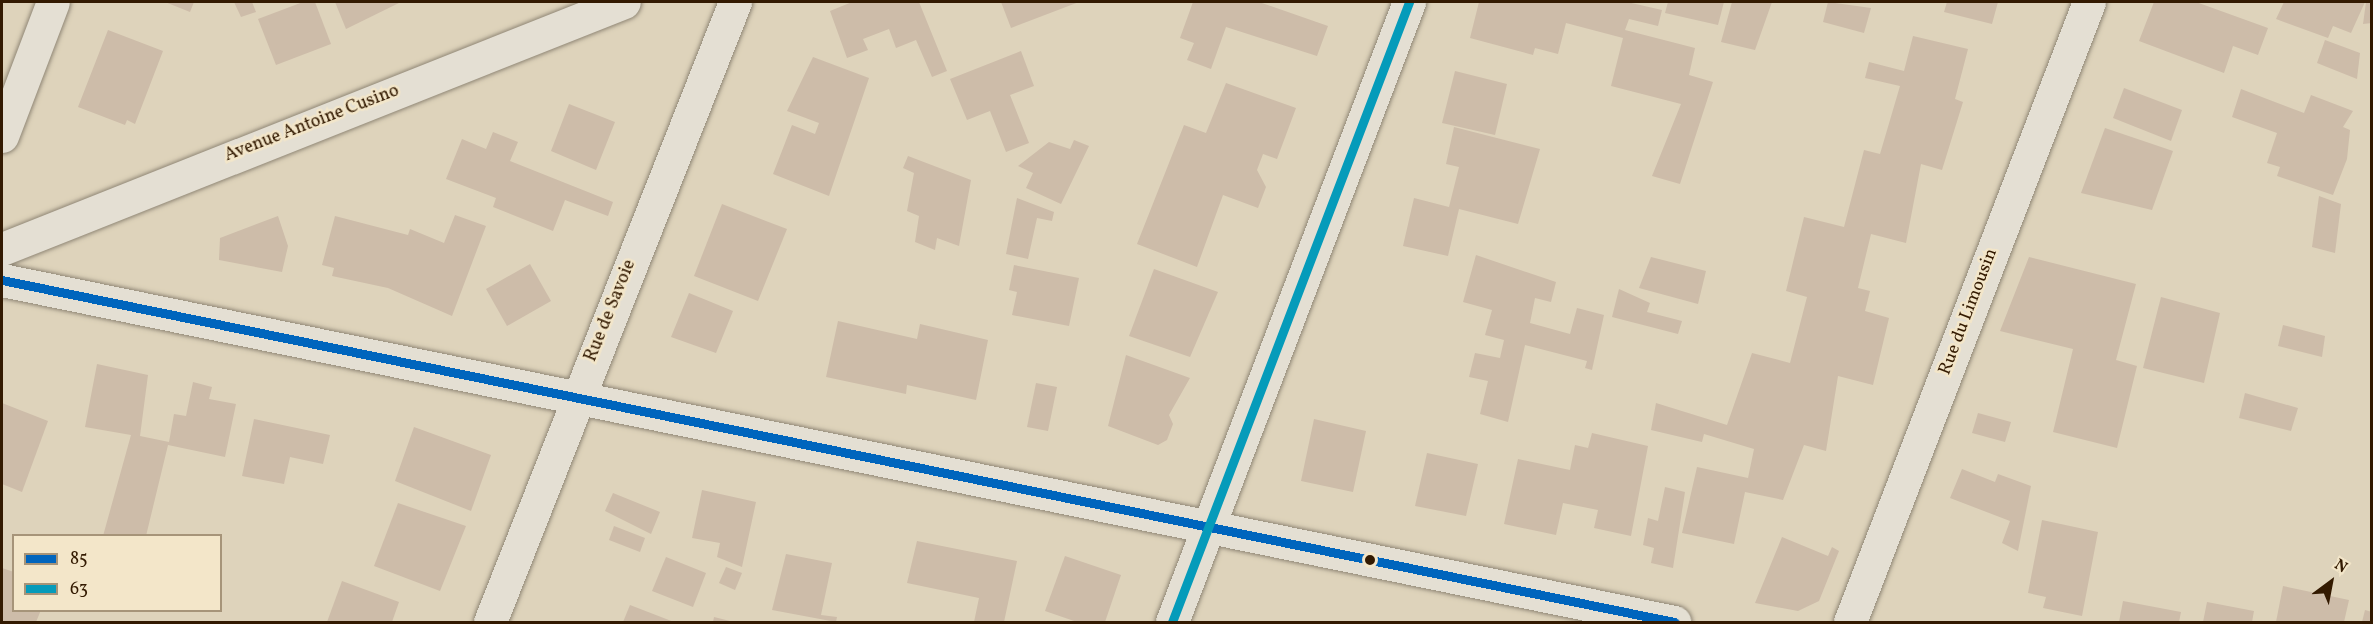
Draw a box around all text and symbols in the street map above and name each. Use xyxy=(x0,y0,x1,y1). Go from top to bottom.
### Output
street label: Avenue Antoine Cusino xyxy=(222,81,402,167)
street label: Rue du Limousin xyxy=(1935,246,2003,378)
street label: Rue de Savoie xyxy=(581,257,641,365)
legend xyxy=(12,534,222,612)
text: 85 xyxy=(70,547,88,572)
north arrow xyxy=(2301,552,2361,612)
unlabelled marker xyxy=(1364,554,1376,566)
text: N xyxy=(2330,554,2351,579)
text: 63 xyxy=(70,577,88,602)

